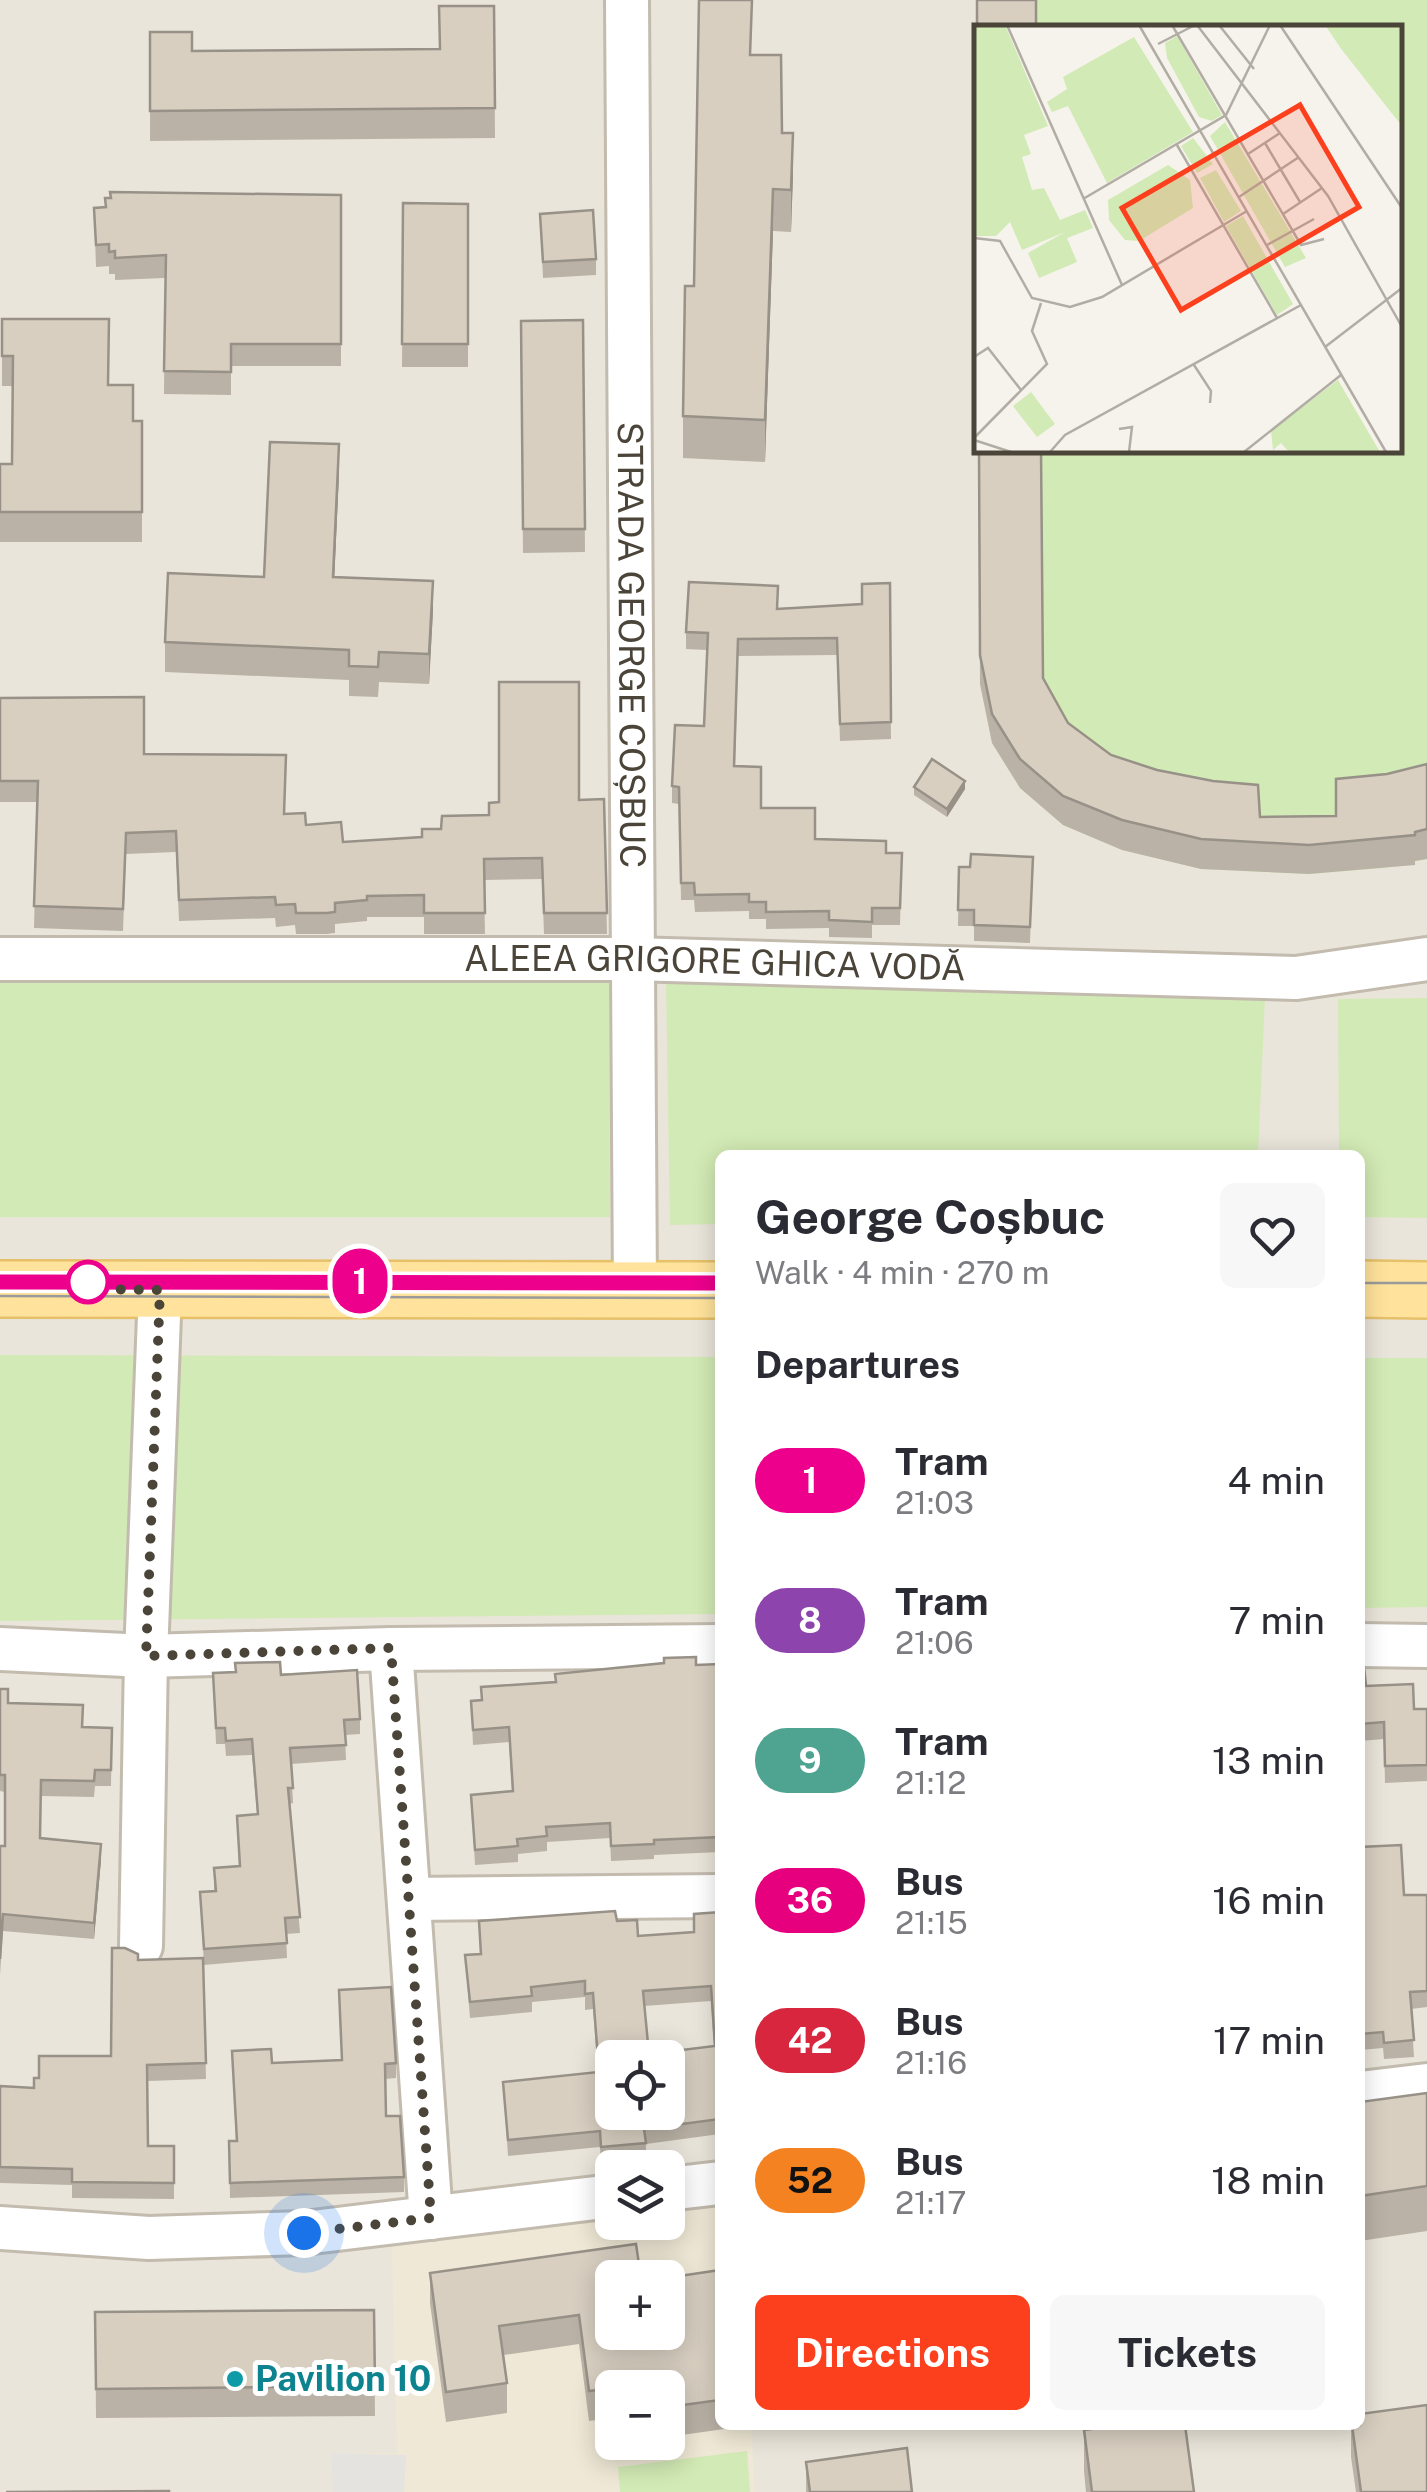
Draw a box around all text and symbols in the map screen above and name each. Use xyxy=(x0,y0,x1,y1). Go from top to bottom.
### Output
inset map xyxy=(974,25,1402,452)
street label: STRADA GEORGE COȘBUC xyxy=(610,422,653,868)
street label: ALEEA GRIGORE GHICA VODĂ xyxy=(464,938,966,989)
button: heart xyxy=(1220,1183,1325,1288)
text: George Coșbuc xyxy=(755,1188,1105,1245)
line badge: 1 xyxy=(328,1248,392,1314)
text: Walk · 4 min · 270 m xyxy=(755,1254,1050,1291)
unlabelled marker xyxy=(67,1261,109,1303)
text: 1 xyxy=(353,1261,367,1302)
text: Departures xyxy=(755,1342,960,1387)
text: Tram xyxy=(895,1439,989,1484)
text: 4 min xyxy=(1227,1458,1325,1503)
text: 1 xyxy=(803,1460,817,1501)
text: 21:03 xyxy=(895,1484,974,1521)
text: Tram xyxy=(895,1579,989,1624)
text: 7 min xyxy=(1228,1598,1325,1643)
text: 8 xyxy=(798,1600,822,1641)
text: 21:06 xyxy=(895,1624,974,1661)
text: Tram xyxy=(895,1719,989,1764)
text: 13 min xyxy=(1212,1738,1325,1783)
text: 9 xyxy=(798,1740,822,1781)
text: 21:12 xyxy=(895,1764,966,1801)
text: Bus xyxy=(895,1859,964,1904)
text: 16 min xyxy=(1212,1878,1325,1923)
text: 36 xyxy=(787,1880,833,1921)
text: 21:15 xyxy=(895,1904,968,1941)
text: Bus xyxy=(895,1999,964,2044)
text: 17 min xyxy=(1213,2018,1325,2063)
text: 42 xyxy=(787,2020,833,2061)
map controls xyxy=(595,2040,685,2460)
button: locate xyxy=(595,2040,685,2130)
text: 21:16 xyxy=(895,2044,967,2081)
text: Bus xyxy=(895,2139,964,2184)
button: layers xyxy=(595,2150,685,2240)
text: 18 min xyxy=(1211,2158,1325,2203)
text: 52 xyxy=(787,2160,833,2201)
text: 21:17 xyxy=(895,2184,967,2221)
your location xyxy=(279,2208,329,2258)
button: + xyxy=(595,2260,685,2350)
button: Directions xyxy=(755,2295,1030,2410)
button: Tickets xyxy=(1050,2295,1325,2410)
place label: Pavilion 10 xyxy=(255,2358,431,2399)
marker: Pavilion 10 xyxy=(224,2368,246,2390)
button: − xyxy=(595,2370,685,2460)

